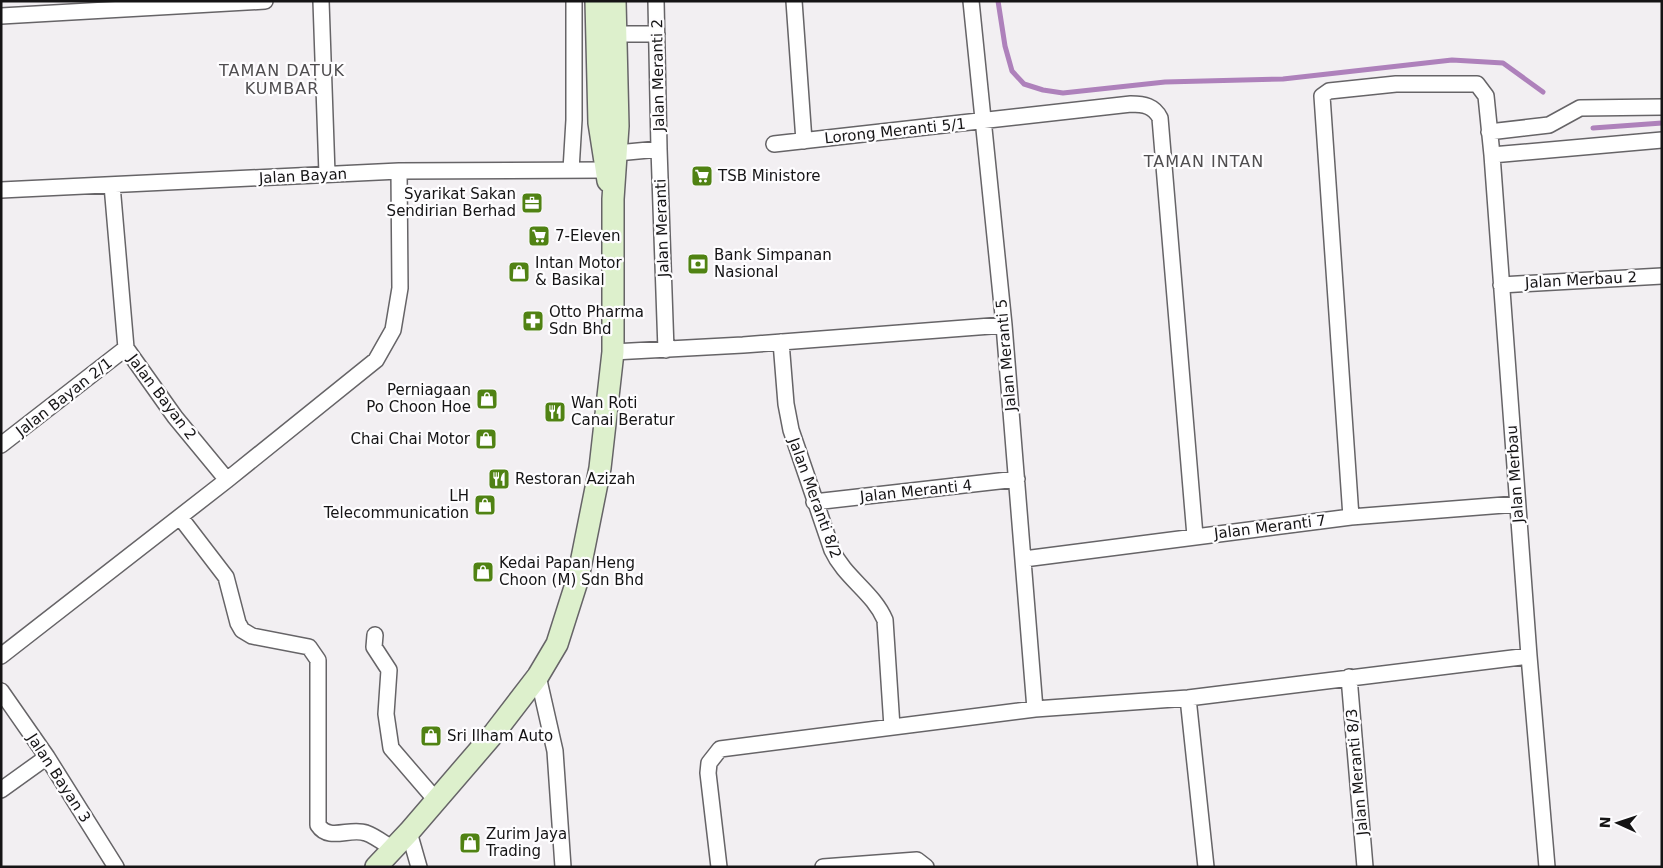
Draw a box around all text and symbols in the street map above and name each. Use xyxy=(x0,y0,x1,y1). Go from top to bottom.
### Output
street label: Jalan Meranti 2 xyxy=(648,19,668,132)
district label: TAMAN DATUK KUMBAR xyxy=(218,61,345,98)
street label: Lorong Meranti 5/1 xyxy=(823,115,967,147)
district label: TAMAN INTAN xyxy=(1143,152,1264,171)
supermarket icon: TSB Ministore xyxy=(690,164,714,188)
street label: Jalan Bayan xyxy=(257,165,348,187)
place label: TSB Ministore xyxy=(717,167,820,185)
street label: Jalan Meranti xyxy=(651,179,673,278)
place label: Syarikat Sakan Sendirian Berhad xyxy=(387,185,516,220)
office icon: Syarikat Sakan Sendirian Berhad xyxy=(520,191,544,215)
supermarket icon: 7-Eleven xyxy=(527,224,551,248)
place label: 7-Eleven xyxy=(555,227,620,245)
place label: Bank Simpanan Nasional xyxy=(714,246,832,281)
bank icon: Bank Simpanan Nasional xyxy=(686,252,710,276)
place label: Intan Motor & Basikal xyxy=(535,254,622,289)
shop icon: Intan Motor & Basikal xyxy=(507,260,531,284)
street label: Jalan Merbau 2 xyxy=(1524,268,1637,292)
street label: Jalan Meranti 5 xyxy=(992,298,1020,413)
place label: Otto Pharma Sdn Bhd xyxy=(549,303,644,338)
pharmacy icon: Otto Pharma Sdn Bhd xyxy=(521,309,545,333)
street label: Jalan Bayan 2 xyxy=(123,350,200,443)
street label: Jalan Bayan 2/1 xyxy=(11,354,116,441)
place label: Perniagaan Po Choon Hoe xyxy=(366,381,471,416)
shop icon: Perniagaan Po Choon Hoe xyxy=(475,387,499,411)
place label: Wan Roti Canai Beratur xyxy=(571,394,676,429)
restaurant icon: Wan Roti Canai Beratur xyxy=(543,400,567,424)
street label: Jalan Merbau xyxy=(1503,425,1527,524)
shop icon: Chai Chai Motor xyxy=(474,427,498,451)
place label: Chai Chai Motor xyxy=(350,430,471,448)
street label: Jalan Meranti 8/2 xyxy=(784,434,845,561)
restaurant icon: Restoran Azizah xyxy=(487,467,511,491)
place label: Restoran Azizah xyxy=(515,470,635,488)
street label: Jalan Meranti 4 xyxy=(858,476,973,506)
place label: LH Telecommunication xyxy=(323,487,469,522)
shop icon: LH Telecommunication xyxy=(473,493,497,517)
street label: Jalan Meranti 7 xyxy=(1212,511,1327,543)
place label: Kedai Papan Heng Choon (M) Sdn Bhd xyxy=(499,554,644,589)
shop icon: Kedai Papan Heng Choon (M) Sdn Bhd xyxy=(471,560,495,584)
street label: Jalan Meranti 8/3 xyxy=(1342,708,1372,837)
shop icon: Sri Ilham Auto xyxy=(419,724,443,748)
place label: Sri Ilham Auto xyxy=(447,727,553,745)
street label: Jalan Bayan 3 xyxy=(23,729,94,826)
north arrow xyxy=(1593,798,1643,848)
text: N xyxy=(1597,816,1613,829)
place label: Zurim Jaya Trading xyxy=(485,825,567,860)
shop icon: Zurim Jaya Trading xyxy=(458,831,482,855)

